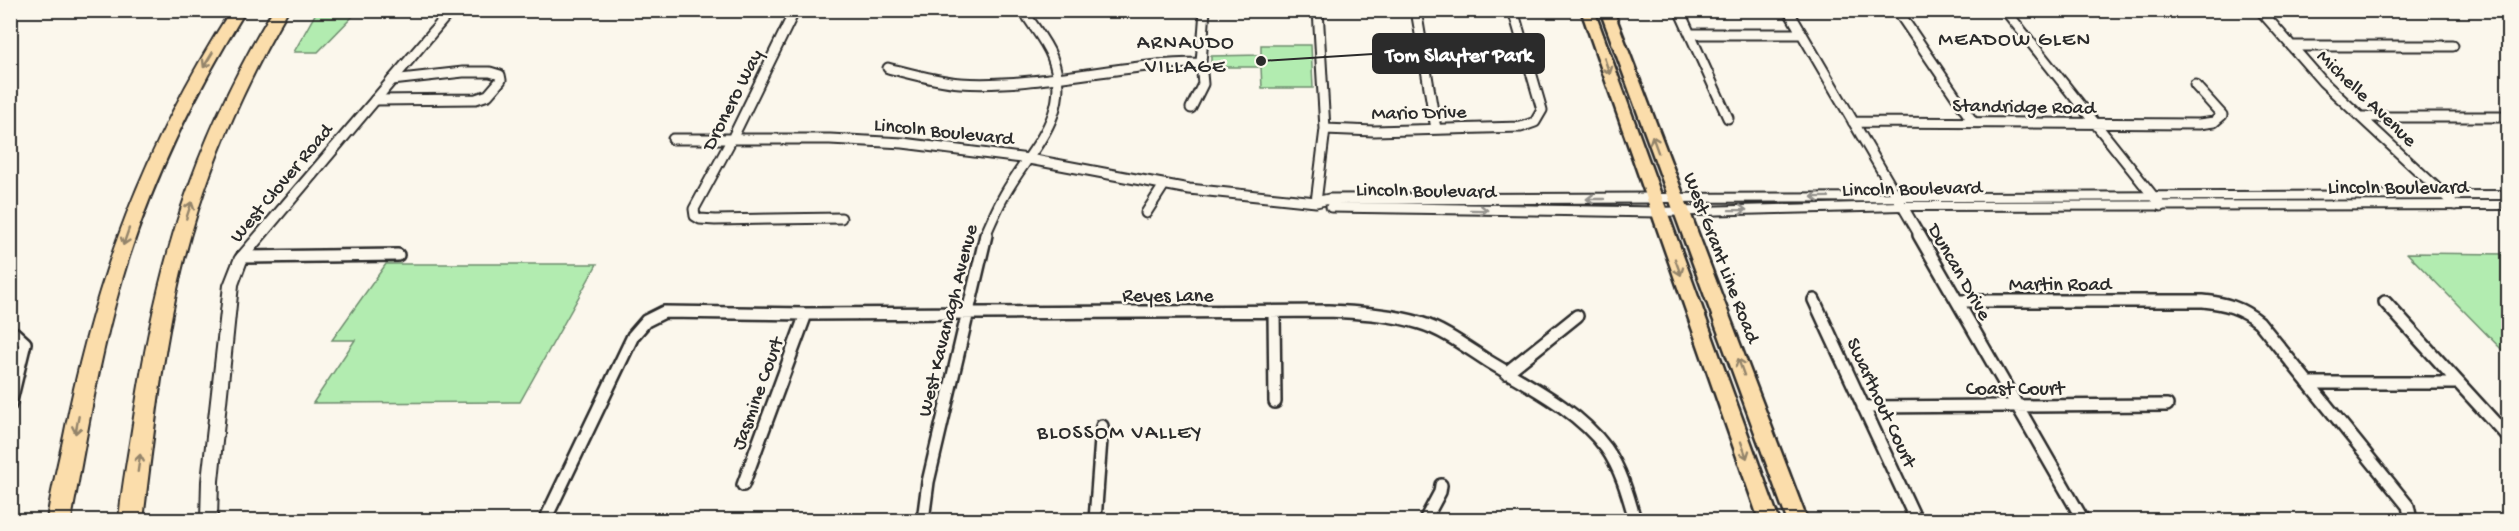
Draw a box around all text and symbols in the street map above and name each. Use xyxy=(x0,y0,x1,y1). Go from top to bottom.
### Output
district label: MEADOW GLEN xyxy=(1938,29,2092,54)
district label: ARNAUDO VILLAGE xyxy=(1137,32,1235,81)
callout: Tom Slayter Park xyxy=(1373,34,1544,73)
text: Tom Slayter Park xyxy=(1383,45,1535,70)
street label: Dronero Way xyxy=(698,46,770,157)
street label: Michelle Avenue xyxy=(2311,46,2421,153)
one-way arrow xyxy=(201,51,213,68)
one-way arrow xyxy=(1602,56,1613,75)
street label: Standridge Road xyxy=(1952,96,2098,121)
street label: Mario Drive xyxy=(1371,102,1467,127)
street label: Lincoln Boulevard xyxy=(873,115,1017,152)
street label: West Clover Road xyxy=(226,118,340,248)
one-way arrow xyxy=(1649,135,1660,153)
street label: West Grant Line Road xyxy=(1677,170,1764,349)
street label: Lincoln Boulevard xyxy=(1842,178,1985,203)
street label: Lincoln Boulevard xyxy=(2328,178,2470,201)
street label: Lincoln Boulevard xyxy=(1356,180,1499,205)
one-way arrow xyxy=(1811,191,1831,203)
one-way arrow xyxy=(1585,193,1605,205)
one-way arrow xyxy=(185,201,196,220)
one-way arrow xyxy=(1468,204,1488,215)
one-way arrow xyxy=(1727,204,1747,216)
street label: Duncan Drive xyxy=(1920,219,1995,326)
street label: West Kavanagh Avenue xyxy=(914,222,985,419)
one-way arrow xyxy=(120,227,131,246)
one-way arrow xyxy=(1673,257,1684,276)
street label: Martin Road xyxy=(2009,275,2114,298)
street label: Reyes Lane xyxy=(1122,286,1214,309)
street label: Jasmine Court xyxy=(728,333,791,454)
street label: Swarthout Court xyxy=(1840,335,1921,474)
one-way arrow xyxy=(1734,358,1745,377)
street label: Coast Court xyxy=(1966,379,2066,402)
one-way arrow xyxy=(71,415,82,435)
district label: BLOSSOM VALLEY xyxy=(1036,422,1203,447)
one-way arrow xyxy=(1739,440,1750,459)
one-way arrow xyxy=(134,453,145,473)

